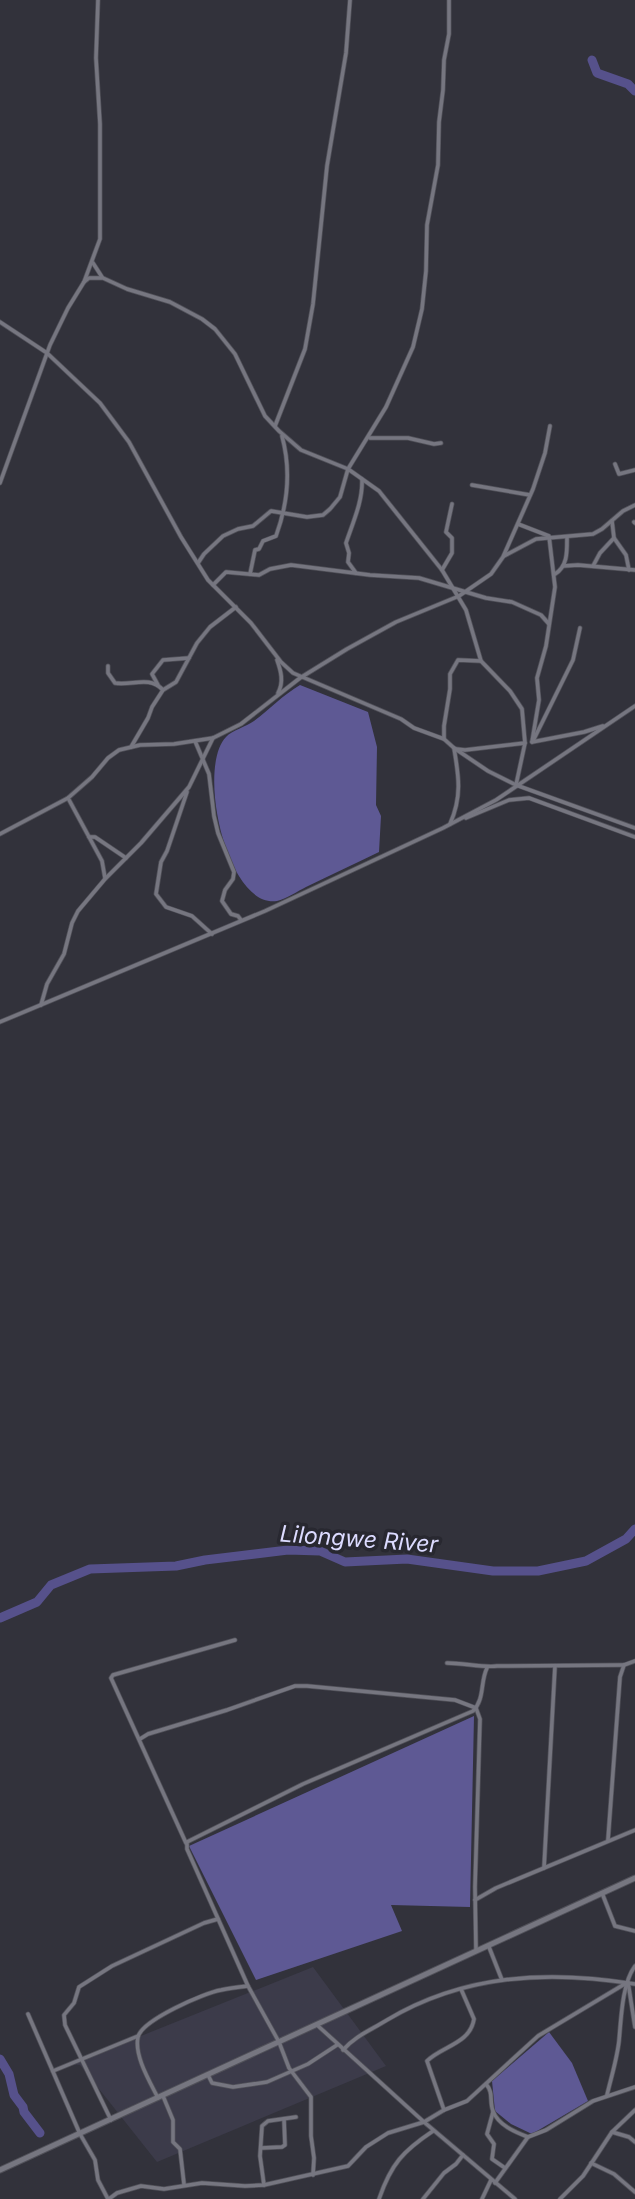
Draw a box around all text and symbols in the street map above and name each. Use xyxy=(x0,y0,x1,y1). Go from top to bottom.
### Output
water label: Lilongwe River xyxy=(279,1520,440,1559)

